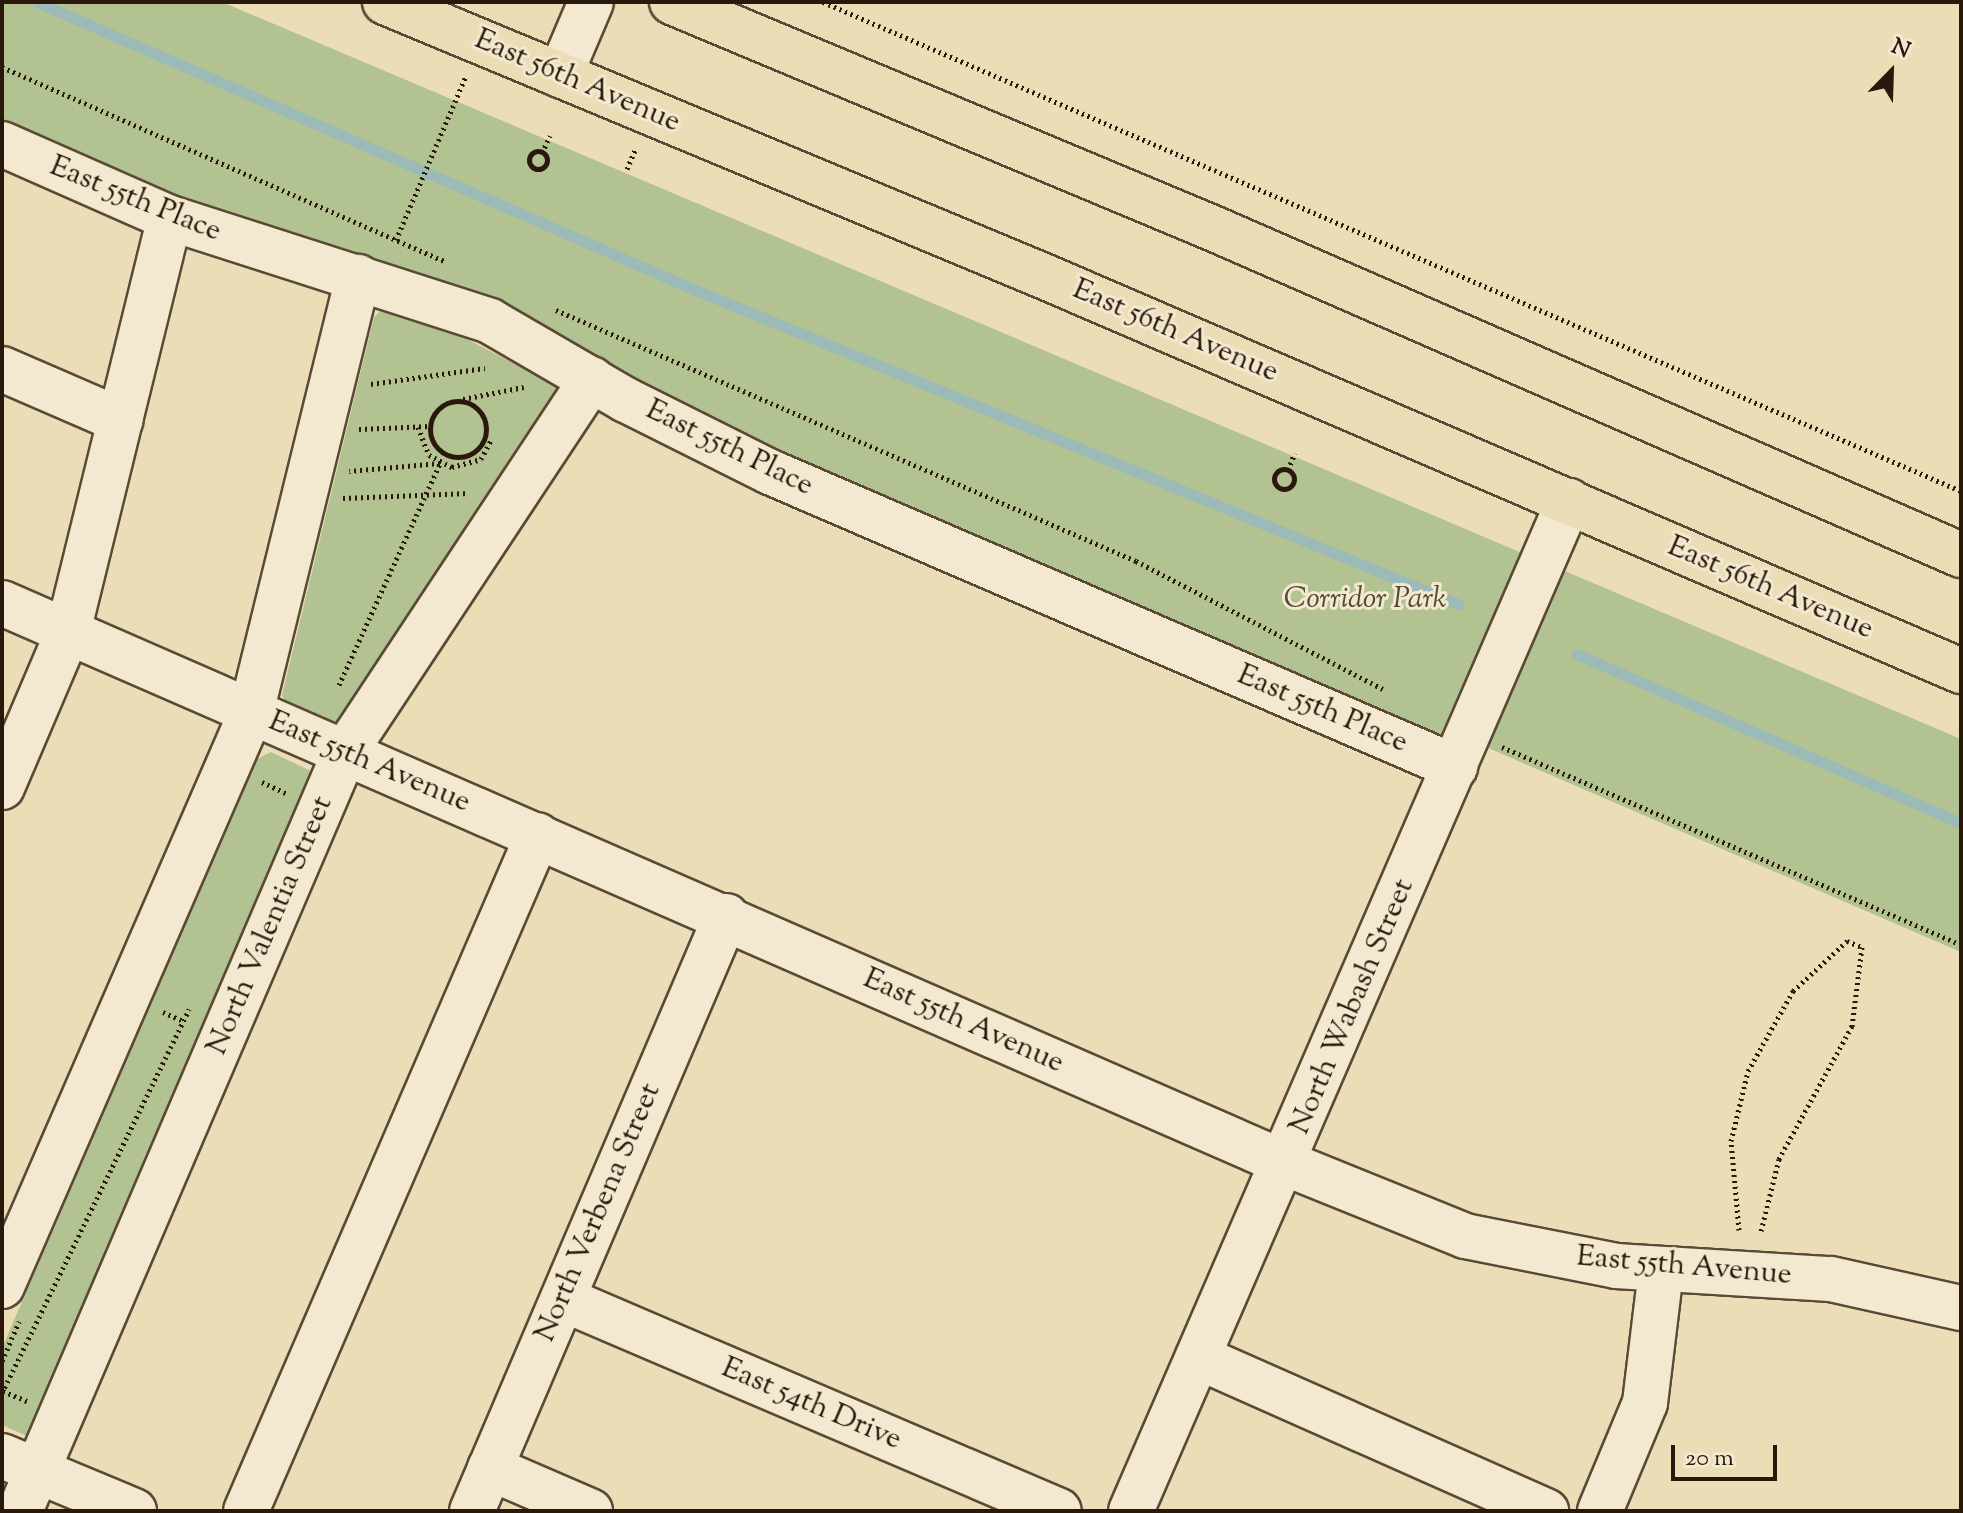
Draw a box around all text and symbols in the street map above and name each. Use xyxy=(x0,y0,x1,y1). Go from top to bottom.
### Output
street label: East 56th Avenue xyxy=(469,22,685,142)
north arrow xyxy=(1851,32,1931,112)
text: N xyxy=(1886,32,1915,68)
street label: East 55th Place xyxy=(44,149,226,251)
street label: East 56th Avenue xyxy=(1067,272,1283,392)
street label: East 55th Place xyxy=(639,393,819,505)
street label: East 56th Avenue xyxy=(1662,529,1878,649)
park label: Corridor Park xyxy=(1284,582,1446,618)
street label: East 55th Place xyxy=(1231,658,1413,762)
street label: East 55th Avenue xyxy=(263,704,475,822)
street label: North Valentia Street xyxy=(200,791,342,1061)
street label: North Wabash Street xyxy=(1283,874,1423,1140)
street label: East 55th Avenue xyxy=(857,962,1069,1082)
street label: North Verbena Street xyxy=(528,1078,670,1348)
street label: East 55th Avenue xyxy=(1575,1240,1793,1294)
street label: East 54th Drive xyxy=(716,1351,906,1459)
scale bar xyxy=(1675,1429,1781,1479)
text: 20 m xyxy=(1685,1442,1734,1476)

